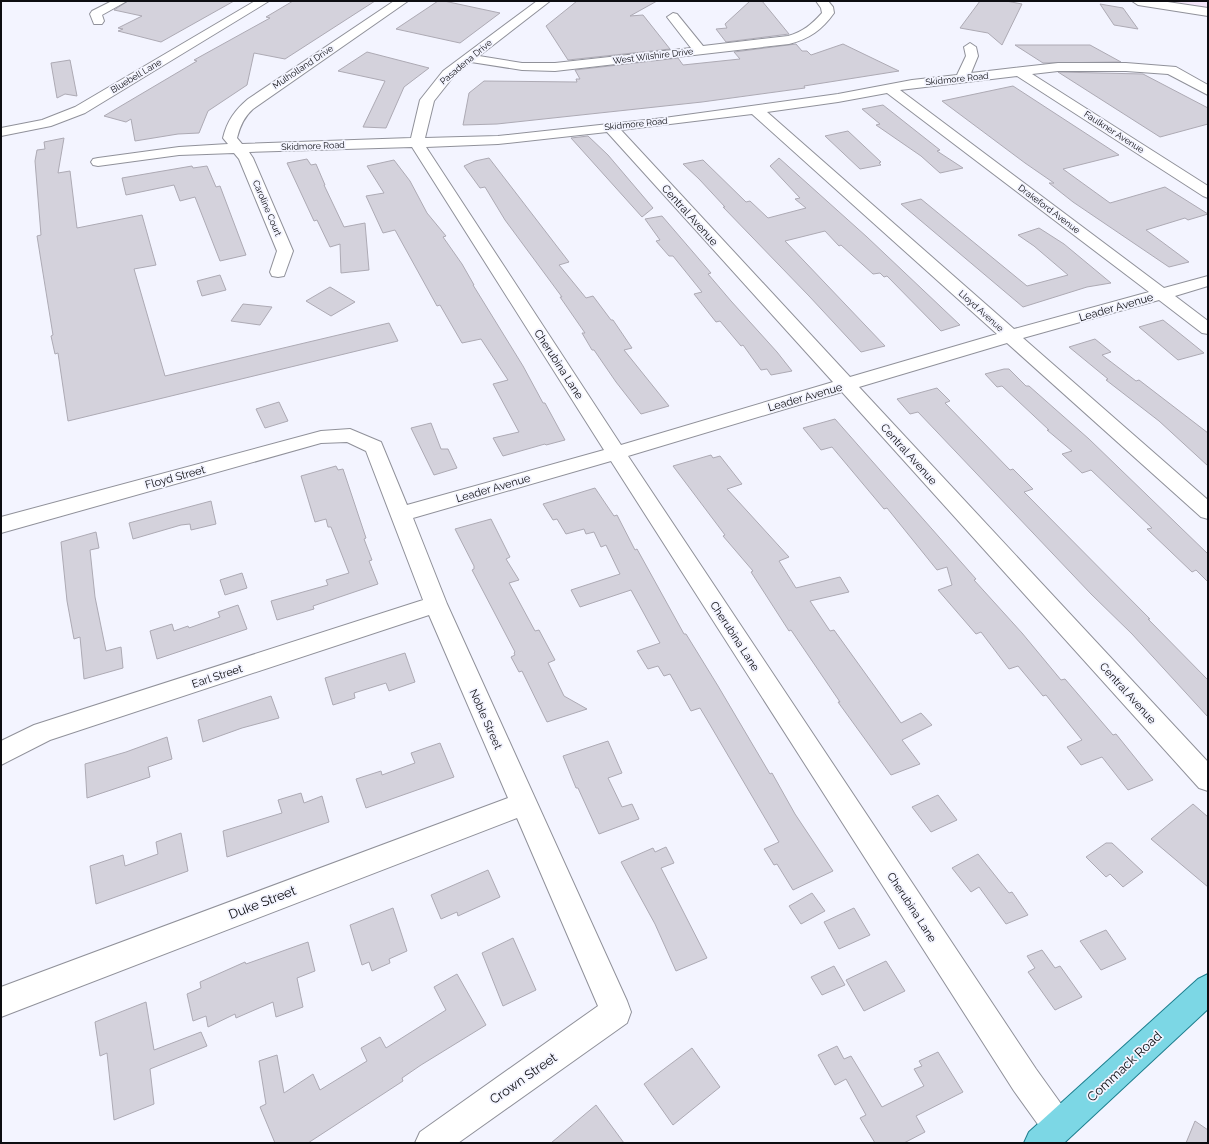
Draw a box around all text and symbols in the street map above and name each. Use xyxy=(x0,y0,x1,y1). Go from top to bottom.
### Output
street label: Pasadena Drive xyxy=(438,37,494,87)
street label: Mulholland Drive xyxy=(271,43,336,91)
street label: West Wilshire Drive xyxy=(612,46,694,66)
street label: Bluebell Lane xyxy=(109,57,164,95)
street label: Skidmore Road xyxy=(925,71,990,87)
street label: Faulkner Avenue xyxy=(1082,109,1146,155)
street label: Skidmore Road xyxy=(604,116,669,132)
street label: Skidmore Road xyxy=(281,140,345,152)
street label: Caroline Court xyxy=(251,179,283,237)
street label: Central Avenue xyxy=(659,182,721,249)
street label: Drakeford Avenue xyxy=(1016,183,1082,236)
street label: Lloyd Avenue xyxy=(957,288,1006,334)
street label: Leader Avenue xyxy=(1077,291,1155,324)
street label: Cherubina Lane xyxy=(531,327,586,402)
street label: Leader Avenue xyxy=(766,381,844,414)
street label: Central Avenue xyxy=(878,421,940,488)
street label: Floyd Street xyxy=(144,463,207,492)
street label: Leader Avenue xyxy=(454,472,532,505)
street label: Cherubina Lane xyxy=(707,599,762,674)
street label: Central Avenue xyxy=(1097,660,1159,727)
street label: Earl Street xyxy=(190,662,244,691)
street label: Noble Street xyxy=(466,687,505,752)
street label: Cherubina Lane xyxy=(884,870,939,945)
street label: Duke Street xyxy=(227,883,298,922)
street label: Commack Road xyxy=(1084,1028,1165,1105)
street label: Crown Street xyxy=(487,1049,560,1107)

